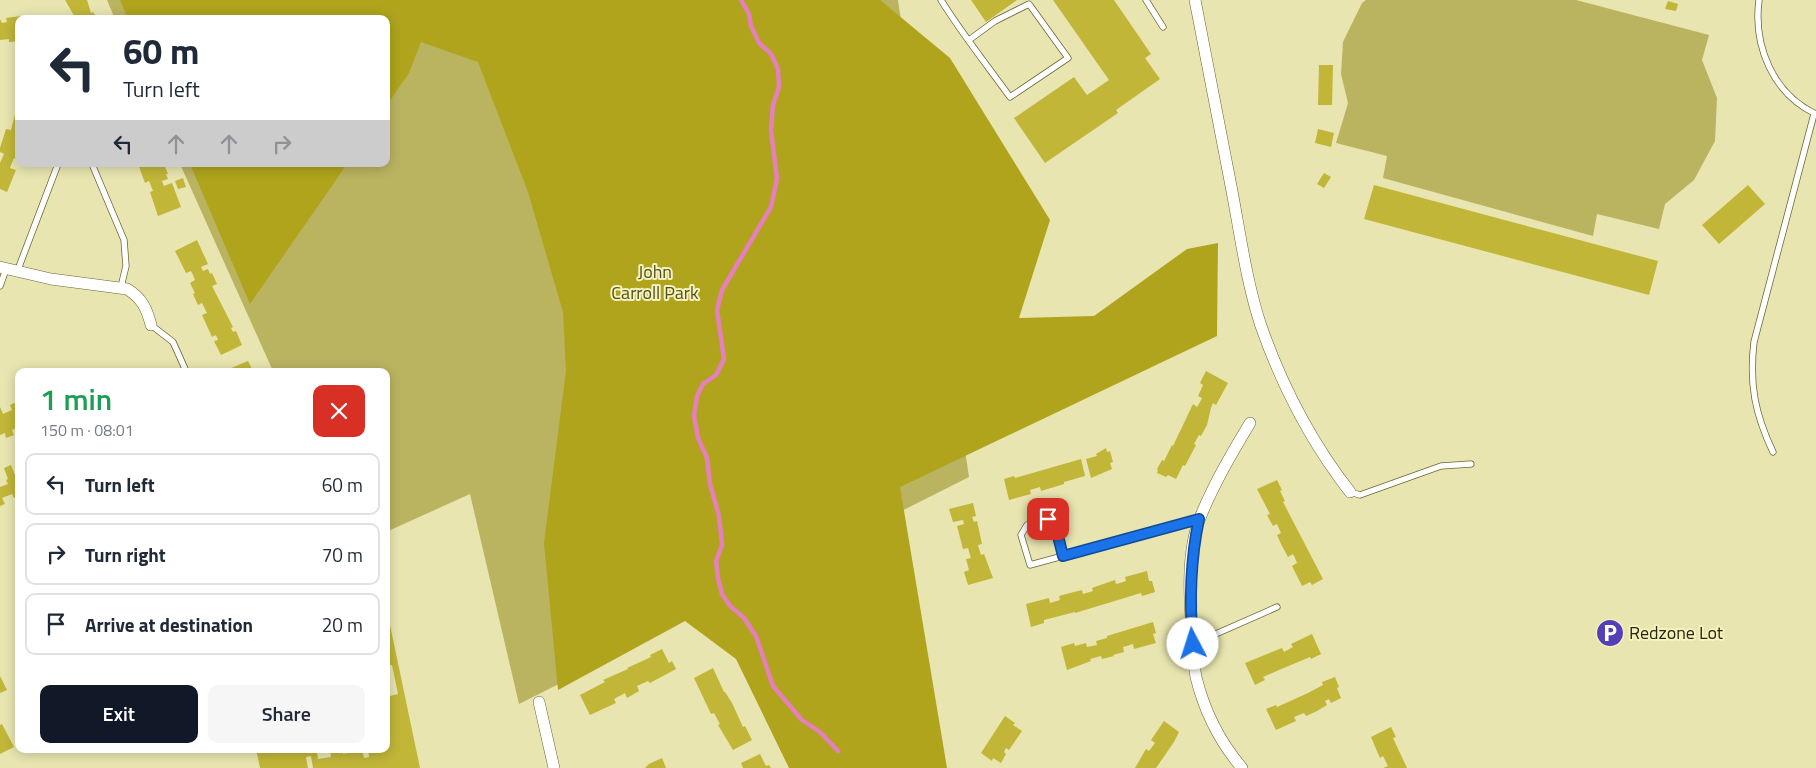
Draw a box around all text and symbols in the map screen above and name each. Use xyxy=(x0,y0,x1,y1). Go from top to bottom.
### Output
text: 60 m xyxy=(123,24,199,78)
icon: left xyxy=(40,35,105,100)
text: Turn left xyxy=(123,72,200,106)
icon: left xyxy=(109,130,137,158)
icon: ahead xyxy=(162,130,190,158)
icon: ahead xyxy=(215,130,243,158)
icon: right xyxy=(268,130,296,158)
park label: John Carroll Park xyxy=(611,258,699,306)
text: 1 min xyxy=(40,376,112,422)
button: close xyxy=(313,385,365,437)
text: 150 m · 08:01 xyxy=(40,418,134,442)
icon: left xyxy=(42,470,70,498)
text: Turn left xyxy=(85,470,155,499)
text: 60 m xyxy=(322,470,363,499)
pin xyxy=(1027,498,1069,540)
icon: arrive xyxy=(1034,505,1062,533)
icon: right xyxy=(42,540,70,568)
text: Turn right xyxy=(85,540,166,569)
text: 70 m xyxy=(322,540,363,569)
icon: arrive xyxy=(42,610,70,638)
text: Arrive at destination xyxy=(85,610,253,639)
text: 20 m xyxy=(322,610,363,639)
position arrow xyxy=(1166,617,1218,669)
parking icon: Redzone Lot xyxy=(1595,618,1625,648)
place label: Redzone Lot xyxy=(1629,619,1724,646)
button: Exit xyxy=(40,685,198,743)
button: Share xyxy=(208,685,365,743)

